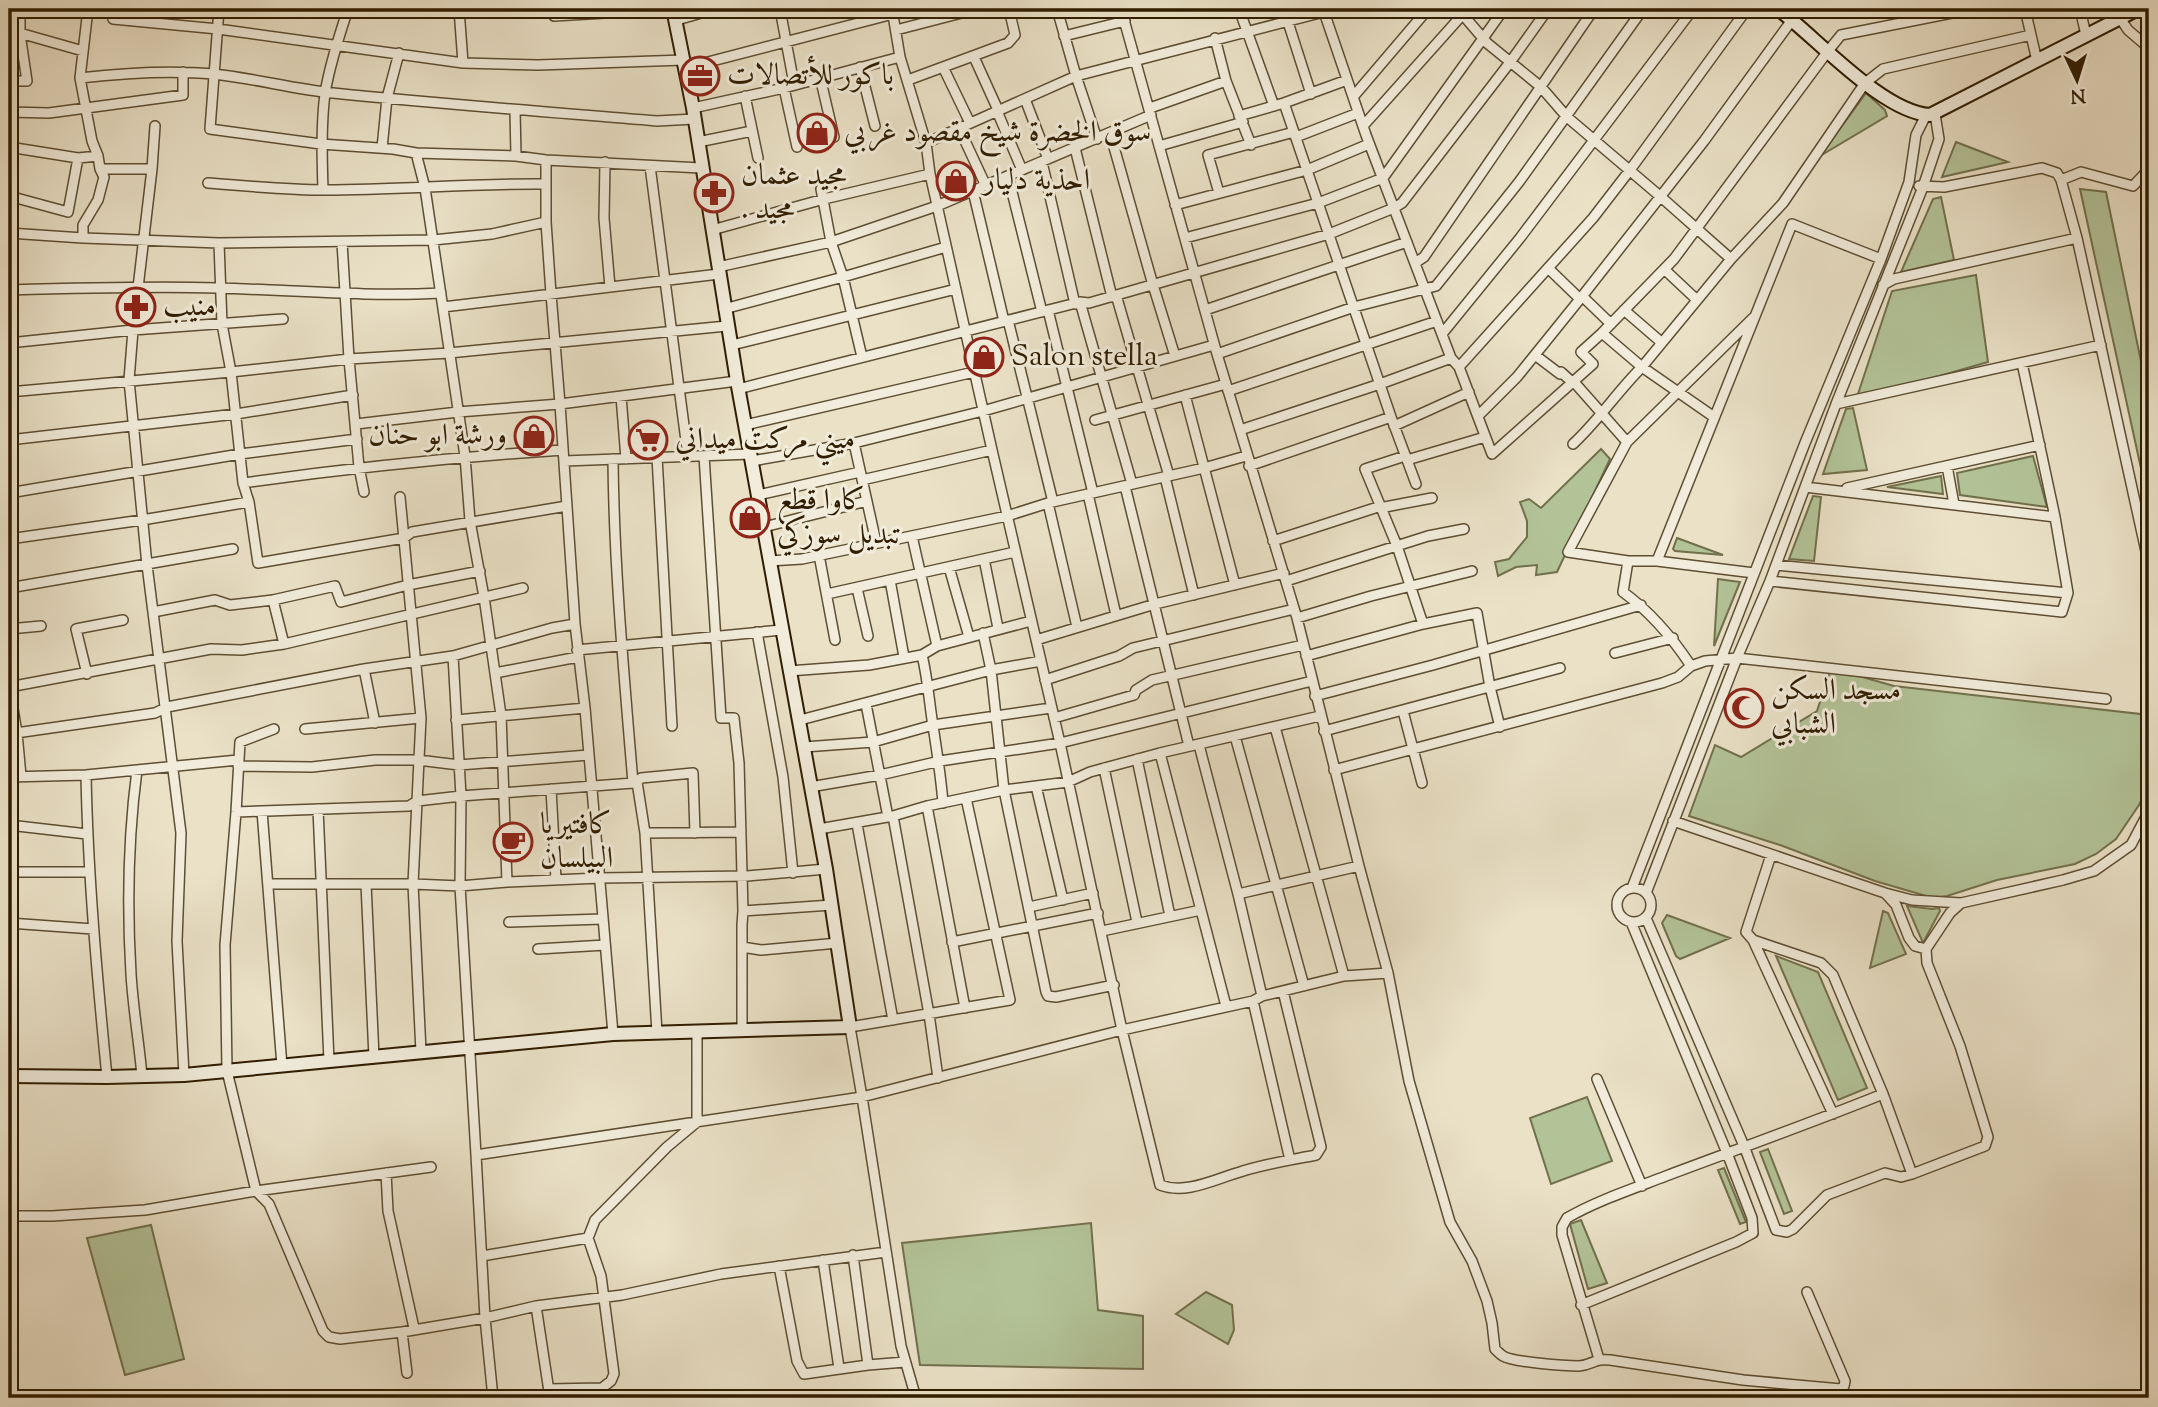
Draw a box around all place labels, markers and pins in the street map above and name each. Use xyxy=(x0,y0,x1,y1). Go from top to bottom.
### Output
office icon: باكور للأتصالات xyxy=(679,55,721,97)
place label: باكور للأتصالات xyxy=(727,55,894,98)
shop icon: سوق الخضرة شيخ مقصود غربي xyxy=(796,112,838,154)
place label: سوق الخضرة شيخ مقصود غربي xyxy=(844,112,1151,158)
place label: مجيد عثمان . مجيد xyxy=(741,155,847,232)
shop icon: احذية دليار xyxy=(935,160,977,202)
place label: احذية دليار xyxy=(980,160,1090,203)
pharmacy icon: مجيد عثمان . مجيد xyxy=(693,172,735,214)
pharmacy icon: منيب xyxy=(115,286,157,328)
place label: منيب xyxy=(163,286,216,329)
shop icon: Salon stella xyxy=(963,336,1005,378)
place label: Salon stella xyxy=(1011,336,1158,379)
place label: ورشة ابو حنان xyxy=(368,415,507,458)
shop icon: ورشة ابو حنان xyxy=(513,415,555,457)
supermarket icon: ميني مركت ميداني xyxy=(627,419,669,461)
place label: ميني مركت ميداني xyxy=(675,419,855,466)
place label: كاوا قطع تبديل سوزكي xyxy=(777,480,902,557)
shop icon: كاوا قطع تبديل سوزكي xyxy=(729,497,771,539)
place label: مسجد السكن الشبابي xyxy=(1771,670,1901,747)
mosque icon: مسجد السكن الشبابي xyxy=(1723,687,1765,729)
place label: كافتيريا البيلسان xyxy=(540,804,613,881)
cafe icon: كافتيريا البيلسان xyxy=(492,821,534,863)

